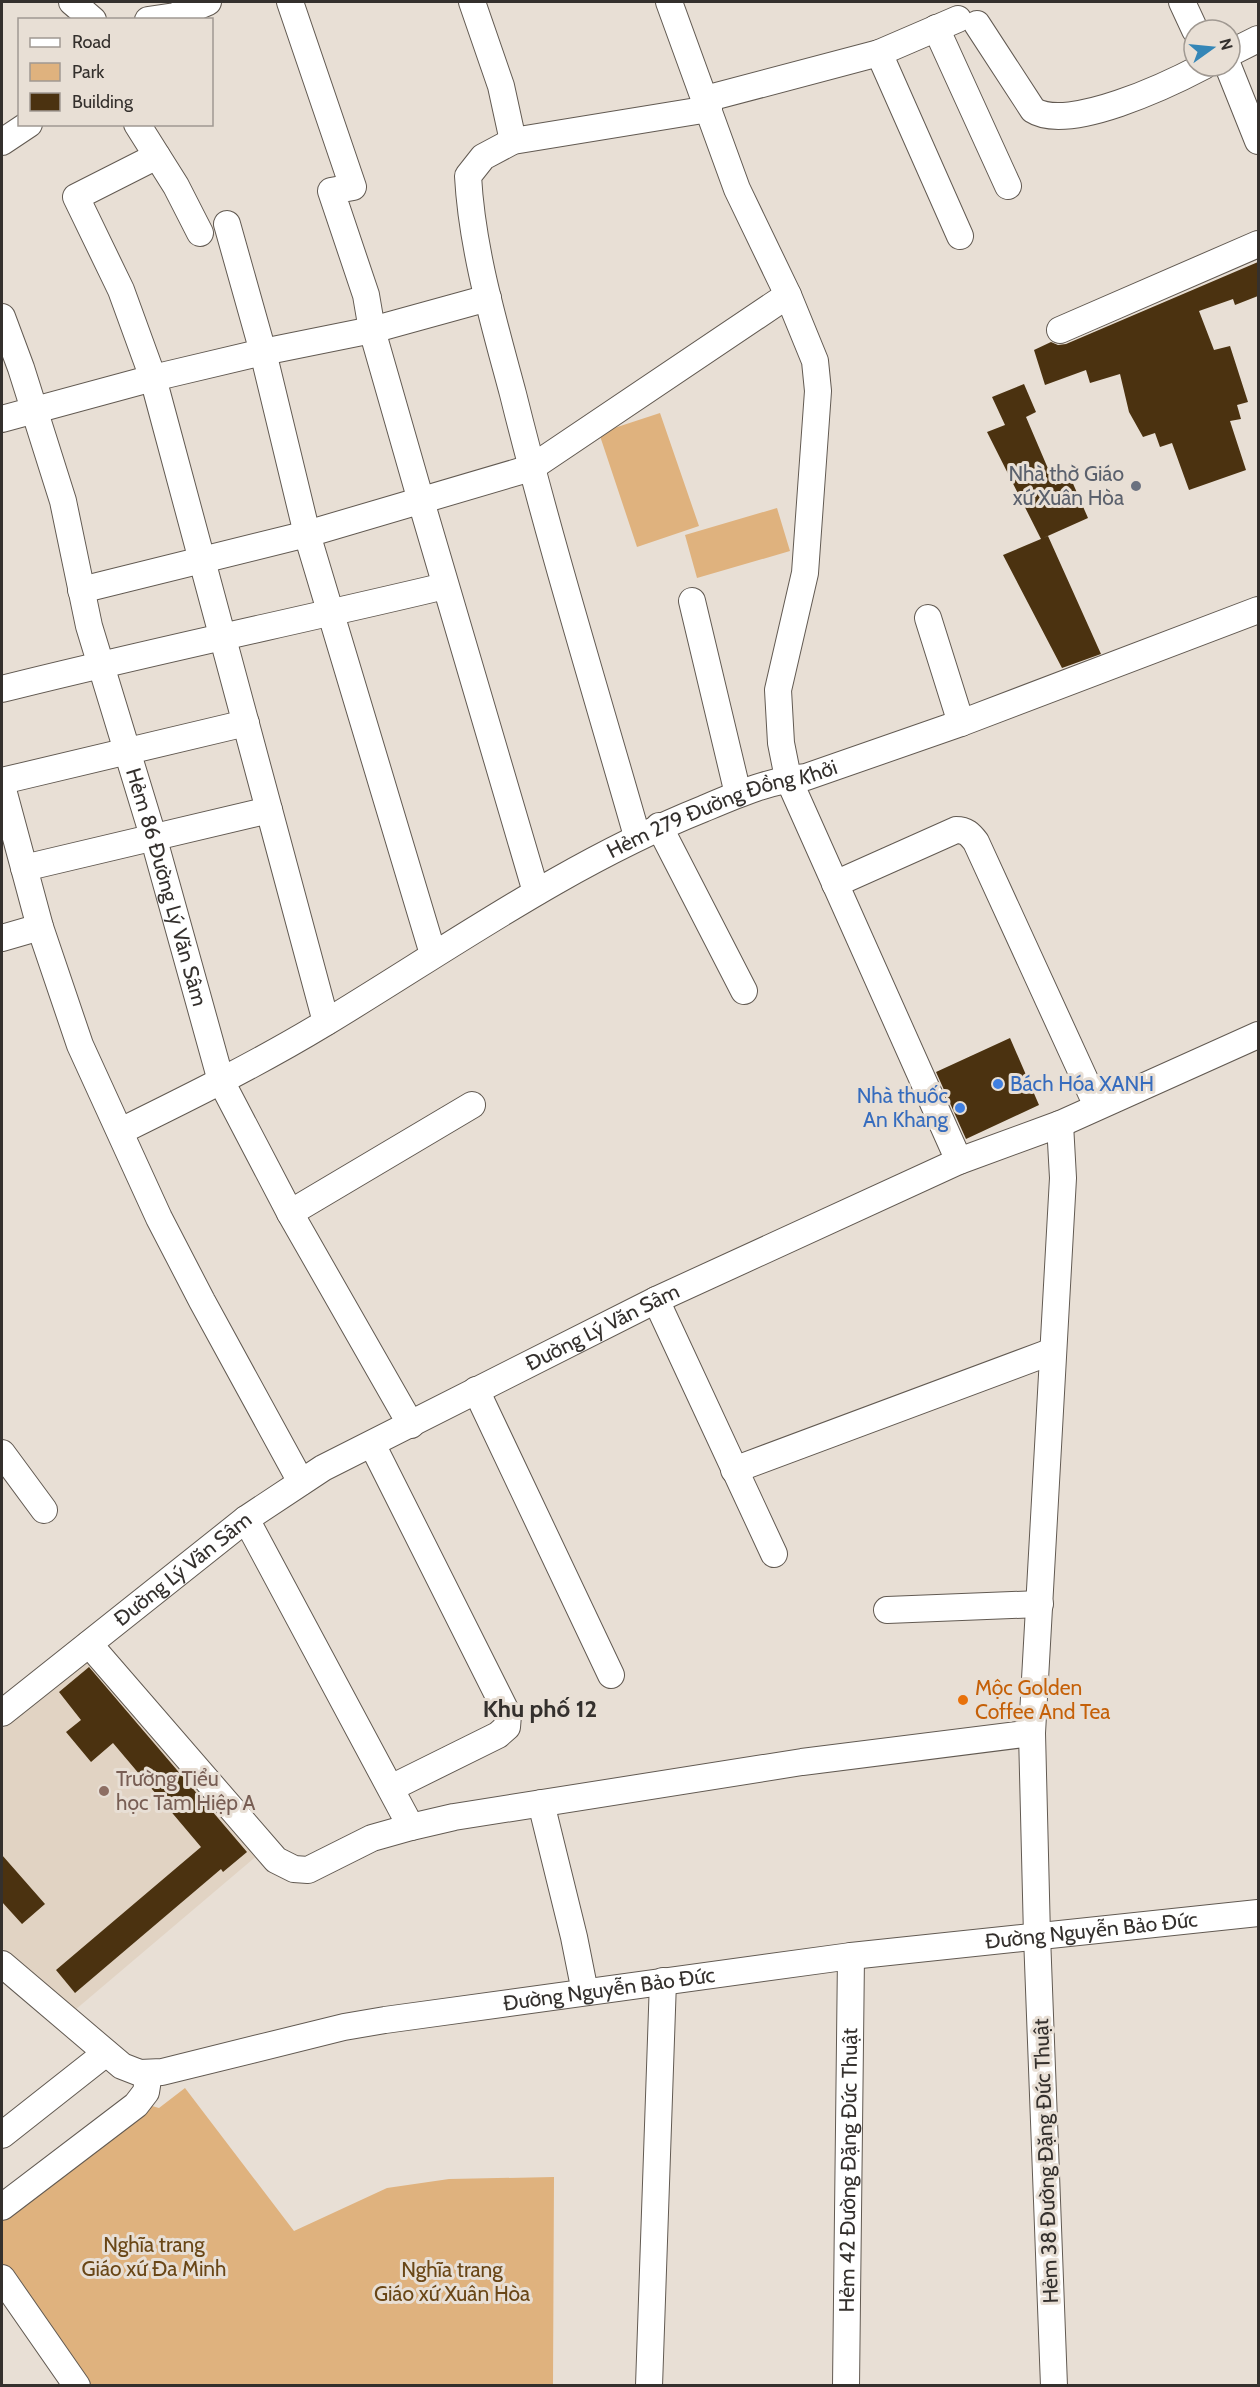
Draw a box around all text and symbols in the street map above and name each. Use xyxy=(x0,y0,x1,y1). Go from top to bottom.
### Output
legend xyxy=(18,18,213,126)
north arrow xyxy=(1182,18,1242,78)
text: Road xyxy=(72,31,111,53)
text: N xyxy=(1215,36,1237,52)
text: Park xyxy=(72,61,105,83)
text: Building xyxy=(72,91,134,113)
place label: Nhà thờ Giáo xứ Xuân Hòa xyxy=(1008,461,1124,510)
marker: Nhà thờ Giáo xứ Xuân Hòa xyxy=(1129,479,1143,493)
street label: Hẻm 279 Đường Đồng Khởi xyxy=(602,754,840,863)
street label: Hẻm 86 Đường Lý Văn Sâm xyxy=(121,765,213,1009)
place label: Bách Hóa XANH xyxy=(1010,1071,1154,1096)
marker: Bách Hóa XANH xyxy=(991,1077,1005,1091)
place label: Nhà thuốc An Khang xyxy=(857,1083,949,1132)
marker: Nhà thuốc An Khang xyxy=(953,1101,967,1115)
street label: Đường Lý Văn Sâm xyxy=(521,1278,683,1376)
street label: Đường Lý Văn Sâm xyxy=(109,1507,256,1631)
place label: Mộc Golden Coffee And Tea xyxy=(975,1675,1110,1724)
marker: Mộc Golden Coffee And Tea xyxy=(956,1693,970,1707)
district label: Khu phố 12 xyxy=(483,1694,597,1723)
place label: Trường Tiểu học Tam Hiệp A xyxy=(116,1766,256,1815)
marker: Trường Tiểu học Tam Hiệp A xyxy=(97,1784,111,1798)
street label: Đường Nguyễn Bảo Đức xyxy=(984,1906,1199,1954)
street label: Đường Nguyễn Bảo Đức xyxy=(502,1962,716,2016)
street label: Hẻm 38 Đường Đặng Đức Thuật xyxy=(1028,2018,1063,2304)
street label: Hẻm 42 Đường Đặng Đức Thuật xyxy=(834,2028,862,2312)
park label: Nghĩa trang Giáo xứ Đa Minh xyxy=(81,2232,227,2281)
park label: Nghĩa trang Giáo xứ Xuân Hòa xyxy=(374,2257,530,2306)

